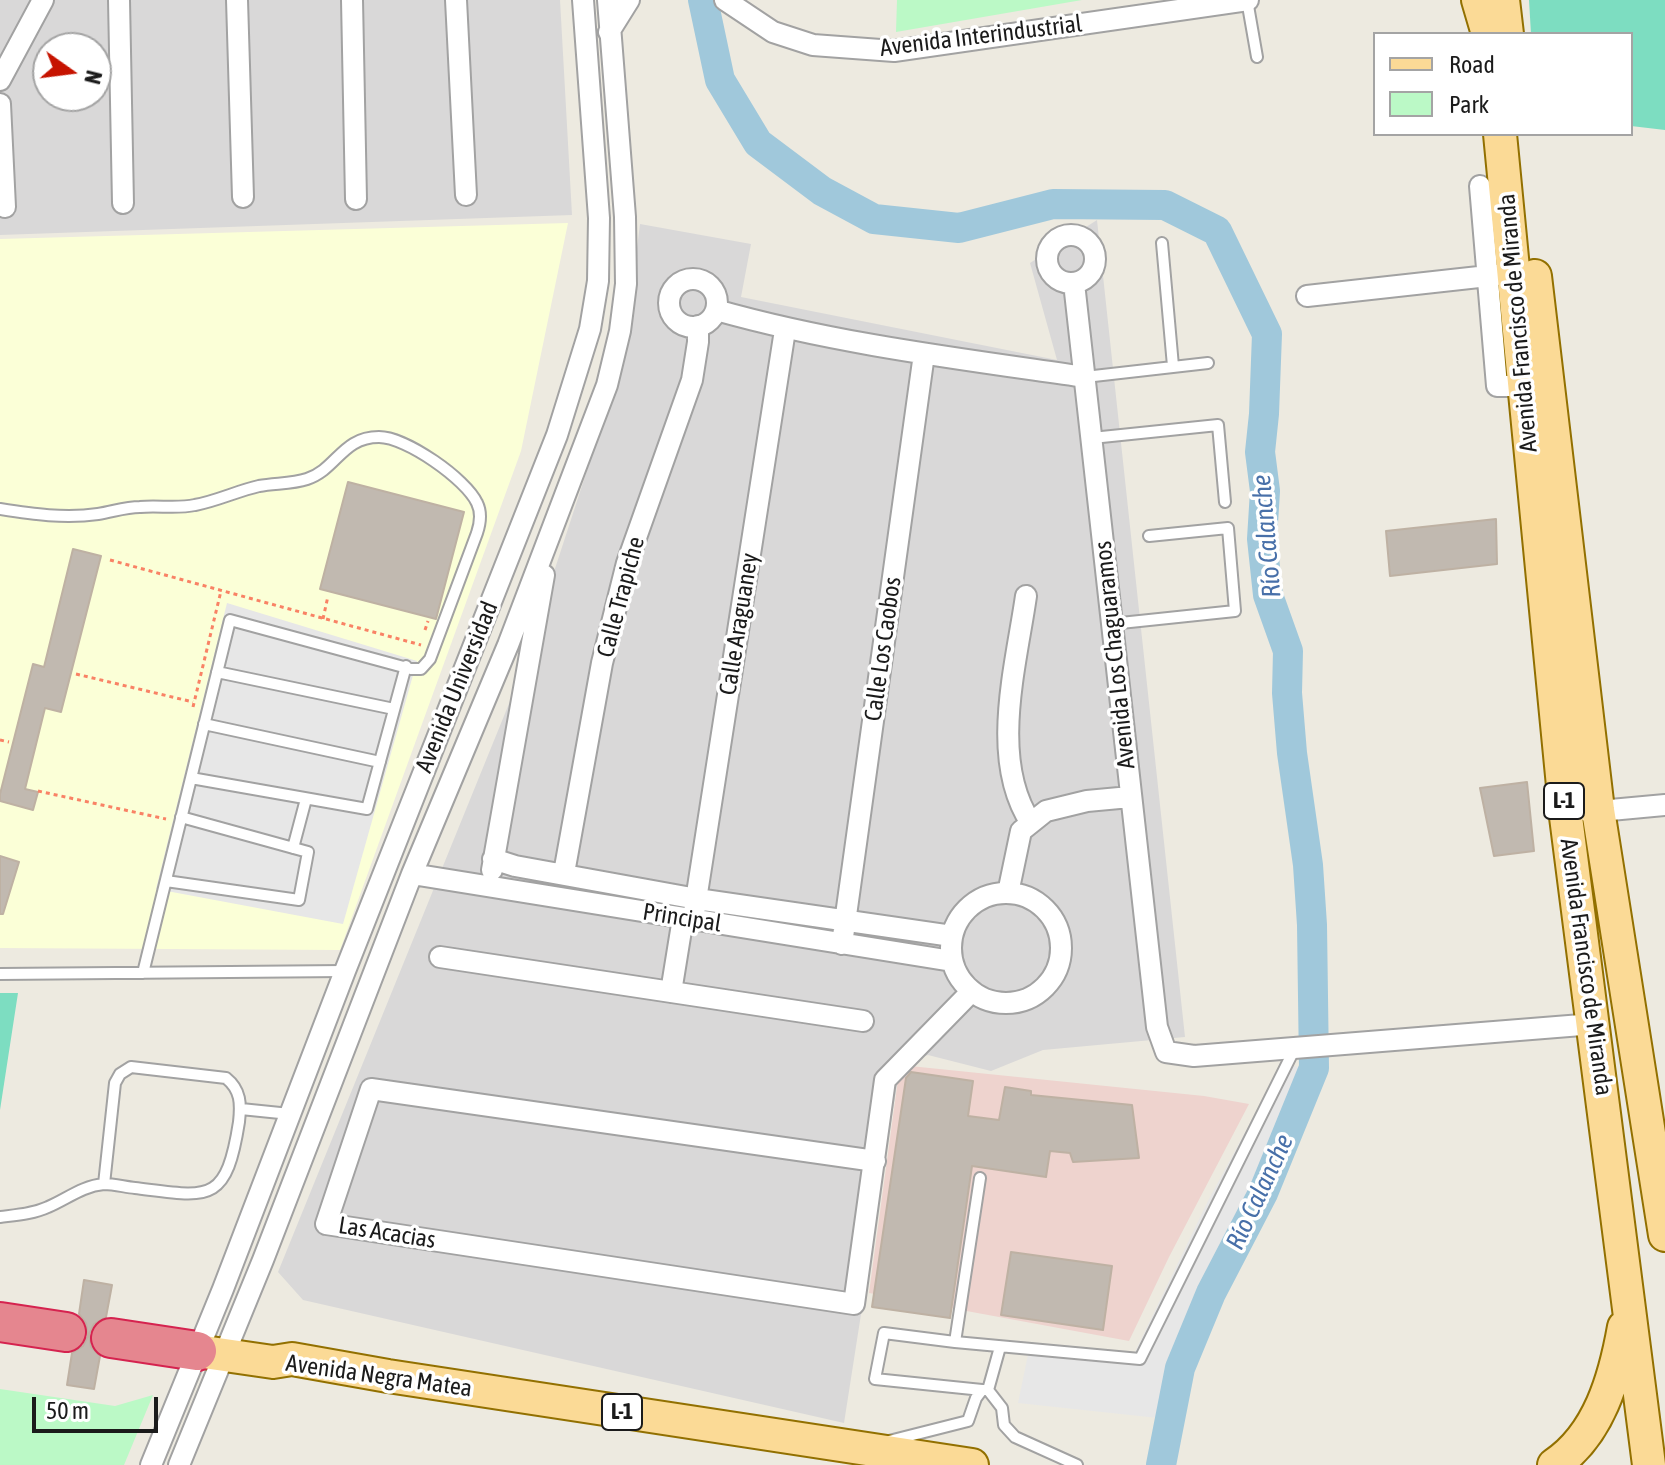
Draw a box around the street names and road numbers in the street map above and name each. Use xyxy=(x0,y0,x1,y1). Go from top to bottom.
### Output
street label: Avenida Interindustrial xyxy=(878,9,1084,63)
street label: Avenida Francisco de Miranda xyxy=(1492,193,1544,453)
street label: Calle Trapiche xyxy=(591,533,651,661)
street label: Avenida Los Chaguaramos xyxy=(1089,540,1141,770)
street label: Calle Araguaney xyxy=(714,551,764,697)
street label: Calle Los Caobos xyxy=(859,575,907,723)
street label: Avenida Universidad xyxy=(410,597,504,777)
road number: L-1 xyxy=(1544,783,1584,819)
street label: Avenida Francisco de Miranda xyxy=(1554,837,1618,1097)
street label: Principal xyxy=(641,898,723,938)
street label: Las Acacias xyxy=(336,1211,438,1255)
street label: Avenida Negra Matea xyxy=(284,1349,474,1403)
road number: L-1 xyxy=(602,1394,642,1430)

